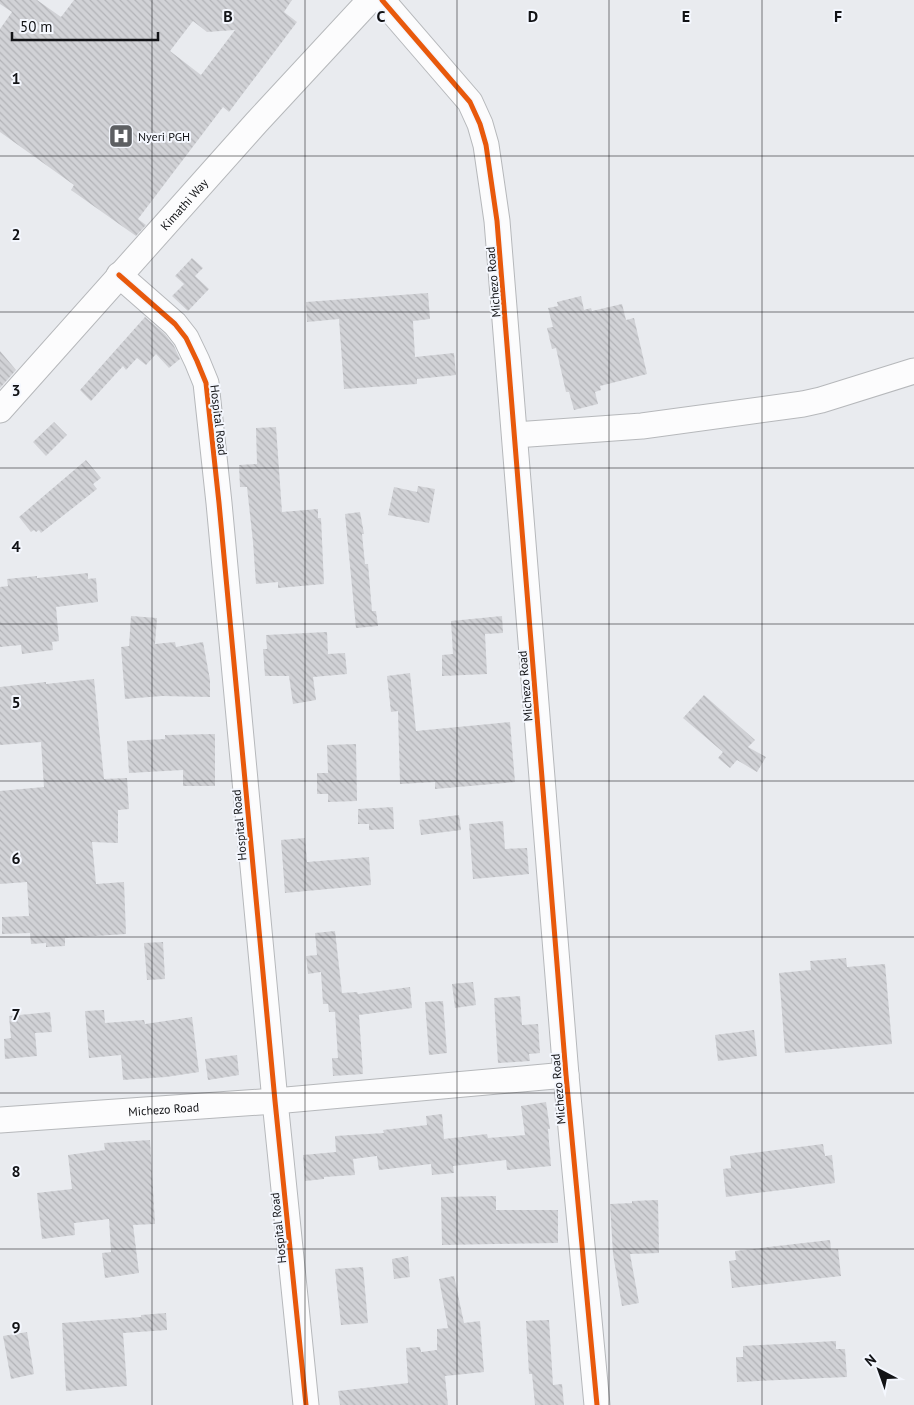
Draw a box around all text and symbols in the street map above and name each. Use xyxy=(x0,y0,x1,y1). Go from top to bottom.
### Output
text: B xyxy=(223,6,233,26)
text: C xyxy=(377,6,386,26)
text: D xyxy=(528,6,538,26)
text: E xyxy=(682,6,690,26)
text: F xyxy=(834,6,842,26)
scale bar xyxy=(12,10,159,42)
text: 50 m xyxy=(20,17,53,36)
text: 1 xyxy=(11,68,21,88)
hospital icon: Nyeri PGH xyxy=(108,123,134,149)
place label: Nyeri PGH xyxy=(138,129,190,144)
street label: Kimathi Way xyxy=(157,175,211,233)
text: 2 xyxy=(11,224,21,244)
street label: Michezo Road xyxy=(482,246,504,318)
text: 3 xyxy=(11,380,21,400)
street label: Hospital Road xyxy=(207,384,231,456)
text: 4 xyxy=(11,536,21,556)
street label: Michezo Road xyxy=(514,650,536,722)
text: 5 xyxy=(11,692,21,712)
street label: Hospital Road xyxy=(228,789,250,861)
text: 6 xyxy=(11,848,21,868)
text: 7 xyxy=(11,1004,21,1024)
street label: Michezo Road xyxy=(547,1053,569,1125)
street label: Michezo Road xyxy=(128,1099,200,1119)
text: 8 xyxy=(11,1161,21,1181)
street label: Hospital Road xyxy=(267,1192,289,1264)
text: 9 xyxy=(11,1317,21,1337)
north arrow xyxy=(854,1345,904,1395)
text: N xyxy=(861,1350,880,1370)

